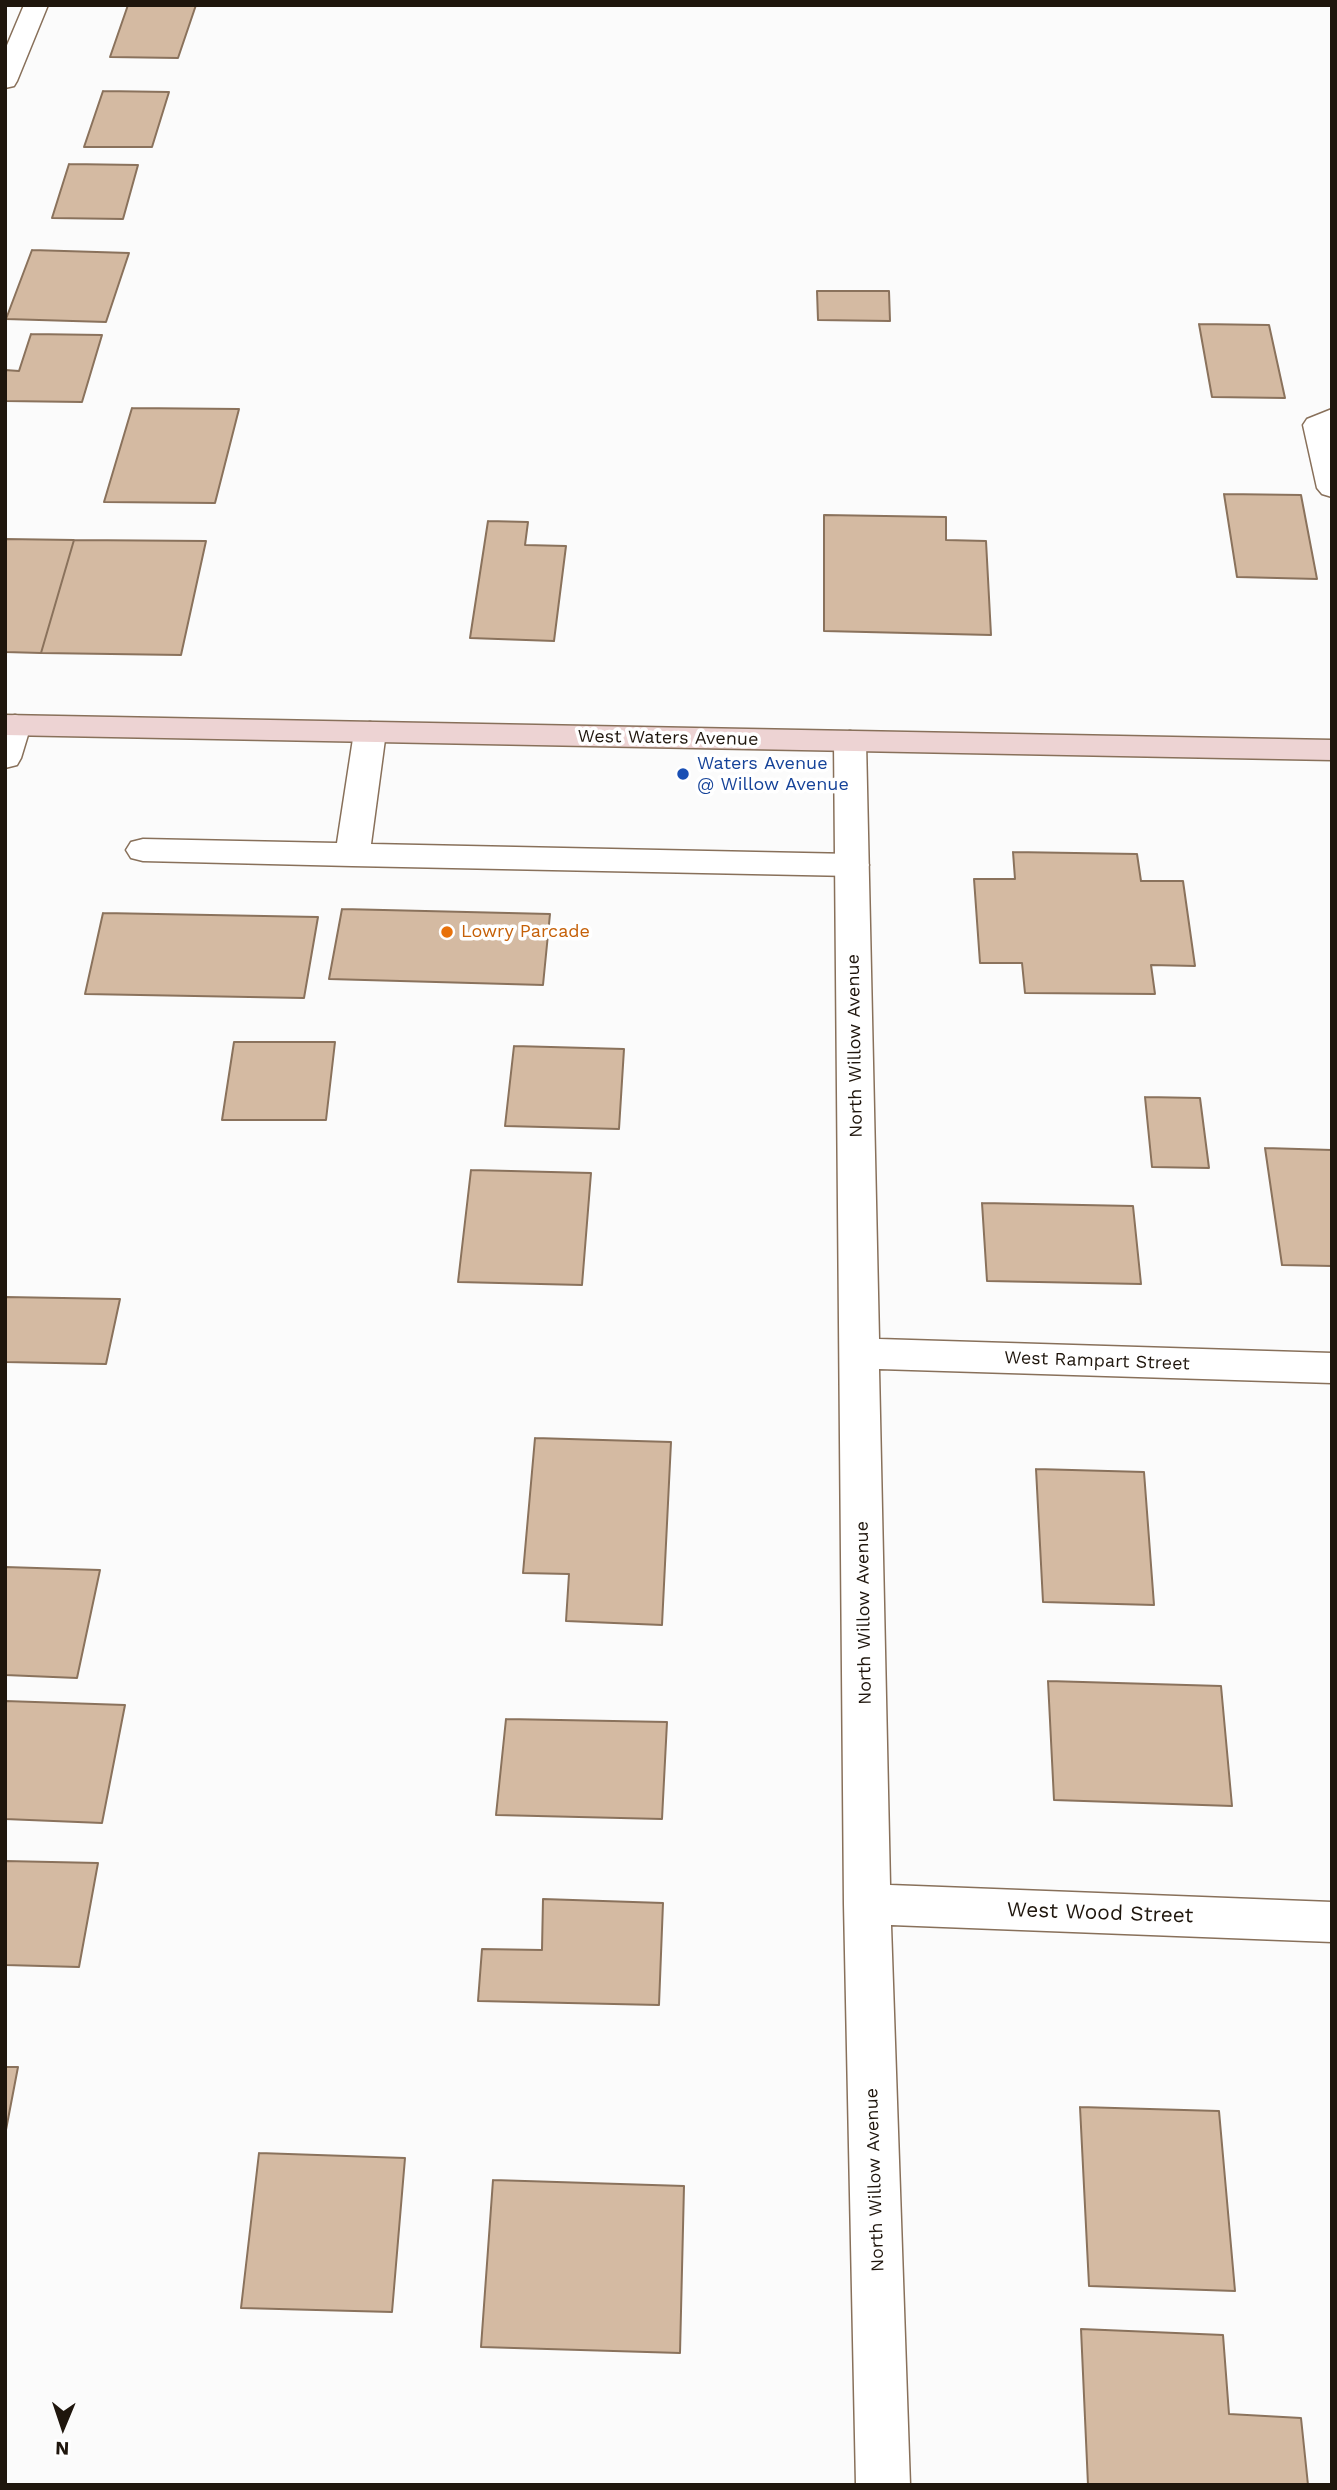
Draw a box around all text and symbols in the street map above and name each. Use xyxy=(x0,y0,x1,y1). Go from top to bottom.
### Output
street label: West Waters Avenue xyxy=(577,726,759,750)
place label: Waters Avenue @ Willow Avenue xyxy=(697,753,849,796)
marker: Waters Avenue @ Willow Avenue xyxy=(675,766,691,782)
place label: Lowry Parcade xyxy=(461,921,590,943)
marker: Lowry Parcade xyxy=(439,924,455,940)
street label: North Willow Avenue xyxy=(843,954,867,1138)
street label: West Rampart Street xyxy=(1004,1347,1190,1375)
street label: North Willow Avenue xyxy=(852,1521,876,1705)
street label: West Wood Street xyxy=(1006,1897,1194,1929)
street label: North Willow Avenue xyxy=(861,2088,889,2272)
north arrow xyxy=(28,2392,98,2462)
text: N xyxy=(55,2437,70,2460)

